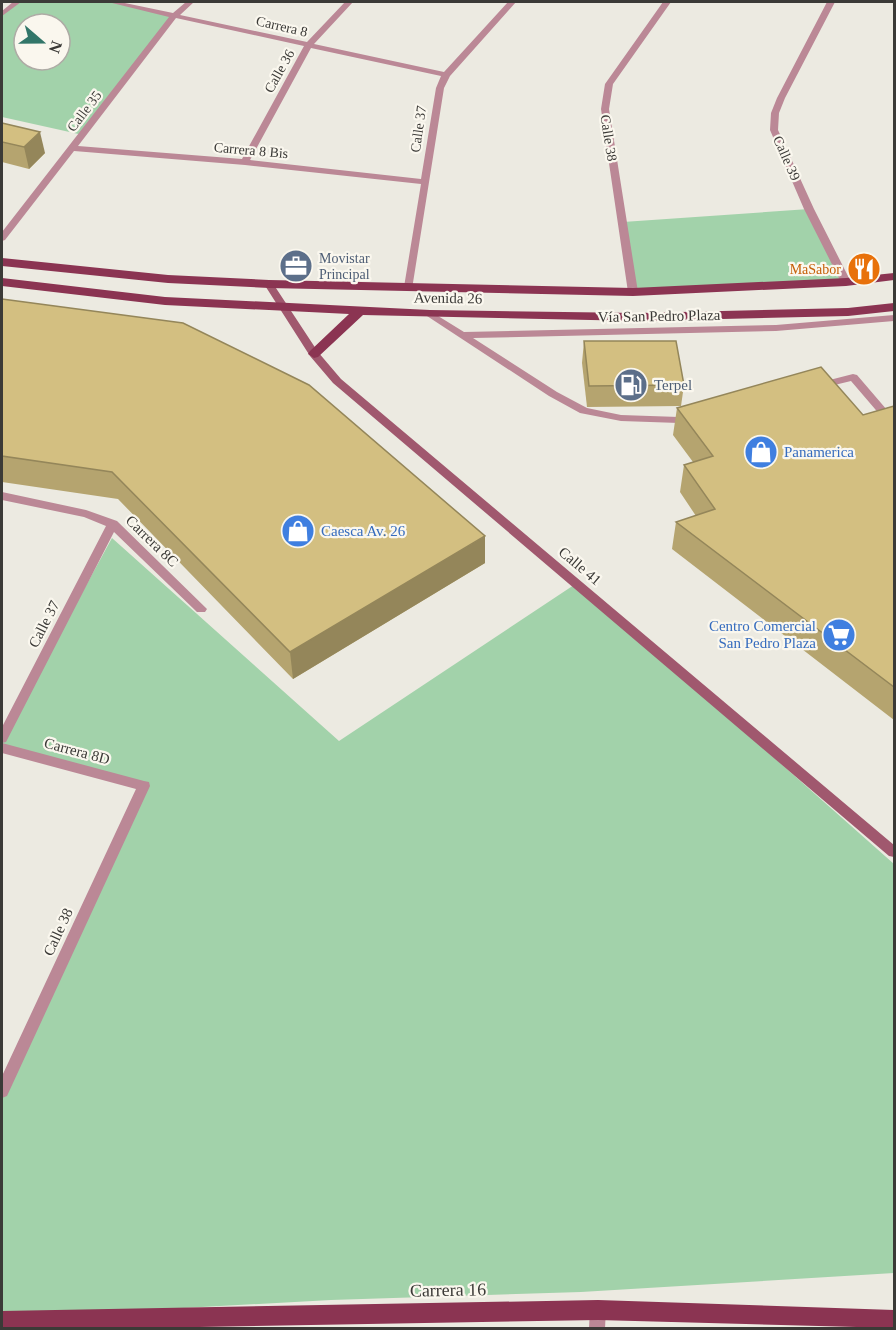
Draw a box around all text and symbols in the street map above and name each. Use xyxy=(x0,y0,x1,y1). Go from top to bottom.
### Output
north arrow xyxy=(12,12,72,72)
street label: Carrera 8 xyxy=(255,13,309,40)
text: N xyxy=(46,39,66,56)
street label: Calle 36 xyxy=(261,47,297,95)
street label: Calle 35 xyxy=(64,88,105,135)
street label: Calle 37 xyxy=(408,105,429,153)
street label: Calle 38 xyxy=(597,114,620,162)
street label: Calle 39 xyxy=(770,134,803,183)
street label: Carrera 8 Bis xyxy=(213,140,289,161)
office icon: Movistar Principal xyxy=(278,248,314,284)
place label: Movistar Principal xyxy=(319,251,370,282)
restaurant icon: MaSabor xyxy=(846,251,882,287)
place label: MaSabor xyxy=(790,262,841,277)
street label: Avenida 26 xyxy=(414,289,483,307)
street label: Vía San Pedro Plaza xyxy=(597,307,721,325)
fuel station icon: Terpel xyxy=(613,367,649,403)
place label: Terpel xyxy=(654,377,692,393)
shop icon: Panamerica xyxy=(743,434,779,470)
place label: Panamerica xyxy=(784,444,854,460)
street label: Carrera 8C xyxy=(123,512,181,570)
shop icon: Caesca Av. 26 xyxy=(280,513,316,549)
place label: Caesca Av. 26 xyxy=(321,523,406,539)
street label: Calle 41 xyxy=(556,544,604,588)
street label: Calle 37 xyxy=(25,597,63,650)
supermarket icon: Centro Comercial San Pedro Plaza xyxy=(821,617,857,653)
place label: Centro Comercial San Pedro Plaza xyxy=(709,618,816,651)
street label: Carrera 8D xyxy=(43,735,112,767)
street label: Calle 38 xyxy=(40,906,76,958)
street label: Carrera 16 xyxy=(410,1279,486,1301)

